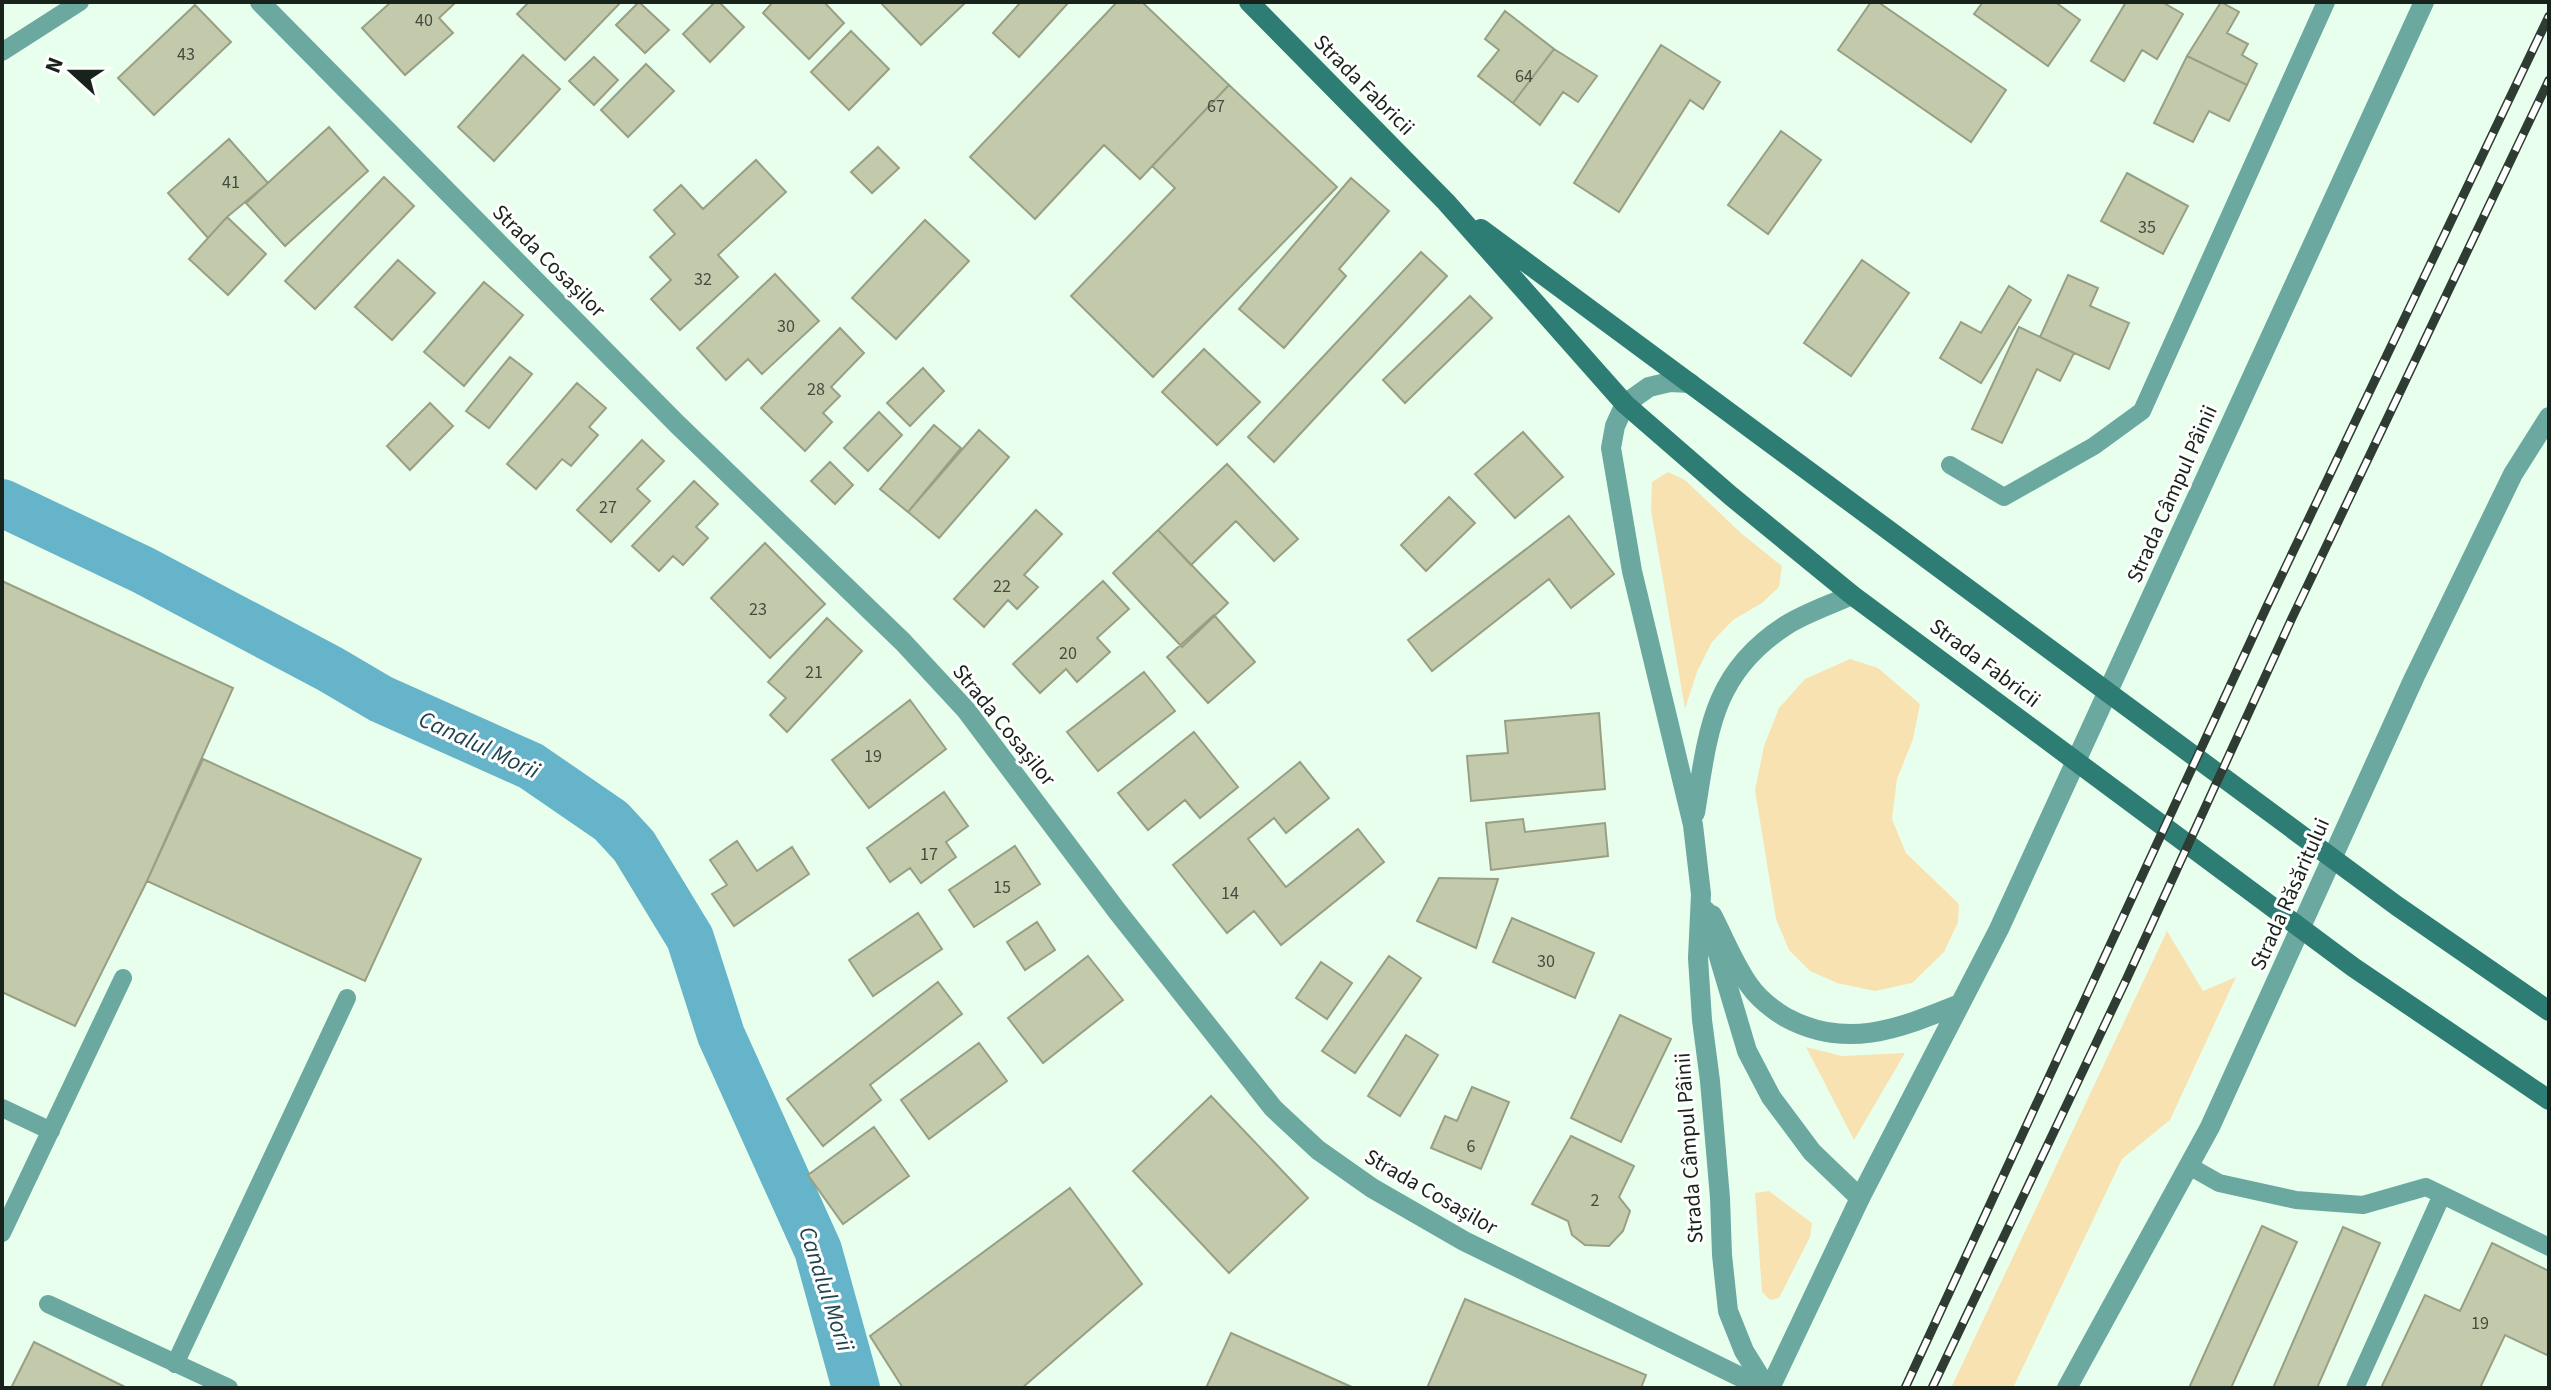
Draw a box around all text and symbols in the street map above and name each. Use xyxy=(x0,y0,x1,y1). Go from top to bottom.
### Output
house number: 40 xyxy=(415,8,433,33)
street label: Strada Fabricii xyxy=(1306,27,1422,143)
north arrow xyxy=(32,32,112,112)
house number: 43 xyxy=(177,42,195,67)
text: N xyxy=(37,53,72,78)
house number: 64 xyxy=(1515,64,1533,89)
house number: 67 xyxy=(1207,94,1225,119)
house number: 41 xyxy=(222,170,240,195)
street label: Strada Cosașilor xyxy=(485,197,613,325)
house number: 35 xyxy=(2138,215,2156,240)
house number: 32 xyxy=(694,267,712,292)
house number: 30 xyxy=(777,314,795,339)
house number: 28 xyxy=(807,377,825,402)
street label: Strada Câmpul Pâinii xyxy=(2118,400,2226,588)
house number: 27 xyxy=(599,495,617,520)
house number: 22 xyxy=(993,574,1011,599)
house number: 23 xyxy=(749,597,767,622)
street label: Strada Fabricii xyxy=(1923,611,2047,715)
house number: 20 xyxy=(1059,641,1077,666)
street label: Strada Cosașilor xyxy=(945,657,1064,793)
house number: 21 xyxy=(805,660,823,685)
water label: Canalul Morii xyxy=(413,702,545,788)
house number: 19 xyxy=(864,744,882,769)
street label: Strada Răsăritului xyxy=(2242,813,2338,975)
house number: 17 xyxy=(920,842,938,867)
house number: 15 xyxy=(993,875,1011,900)
house number: 14 xyxy=(1221,881,1239,906)
house number: 30 xyxy=(1537,949,1555,974)
street label: Strada Câmpul Pâinii xyxy=(1666,1051,1712,1245)
house number: 6 xyxy=(1467,1134,1476,1159)
street label: Strada Cosașilor xyxy=(1358,1141,1504,1243)
house number: 2 xyxy=(1591,1188,1600,1213)
water label: Canalul Morii xyxy=(789,1222,863,1356)
house number: 19 xyxy=(2471,1311,2489,1336)

